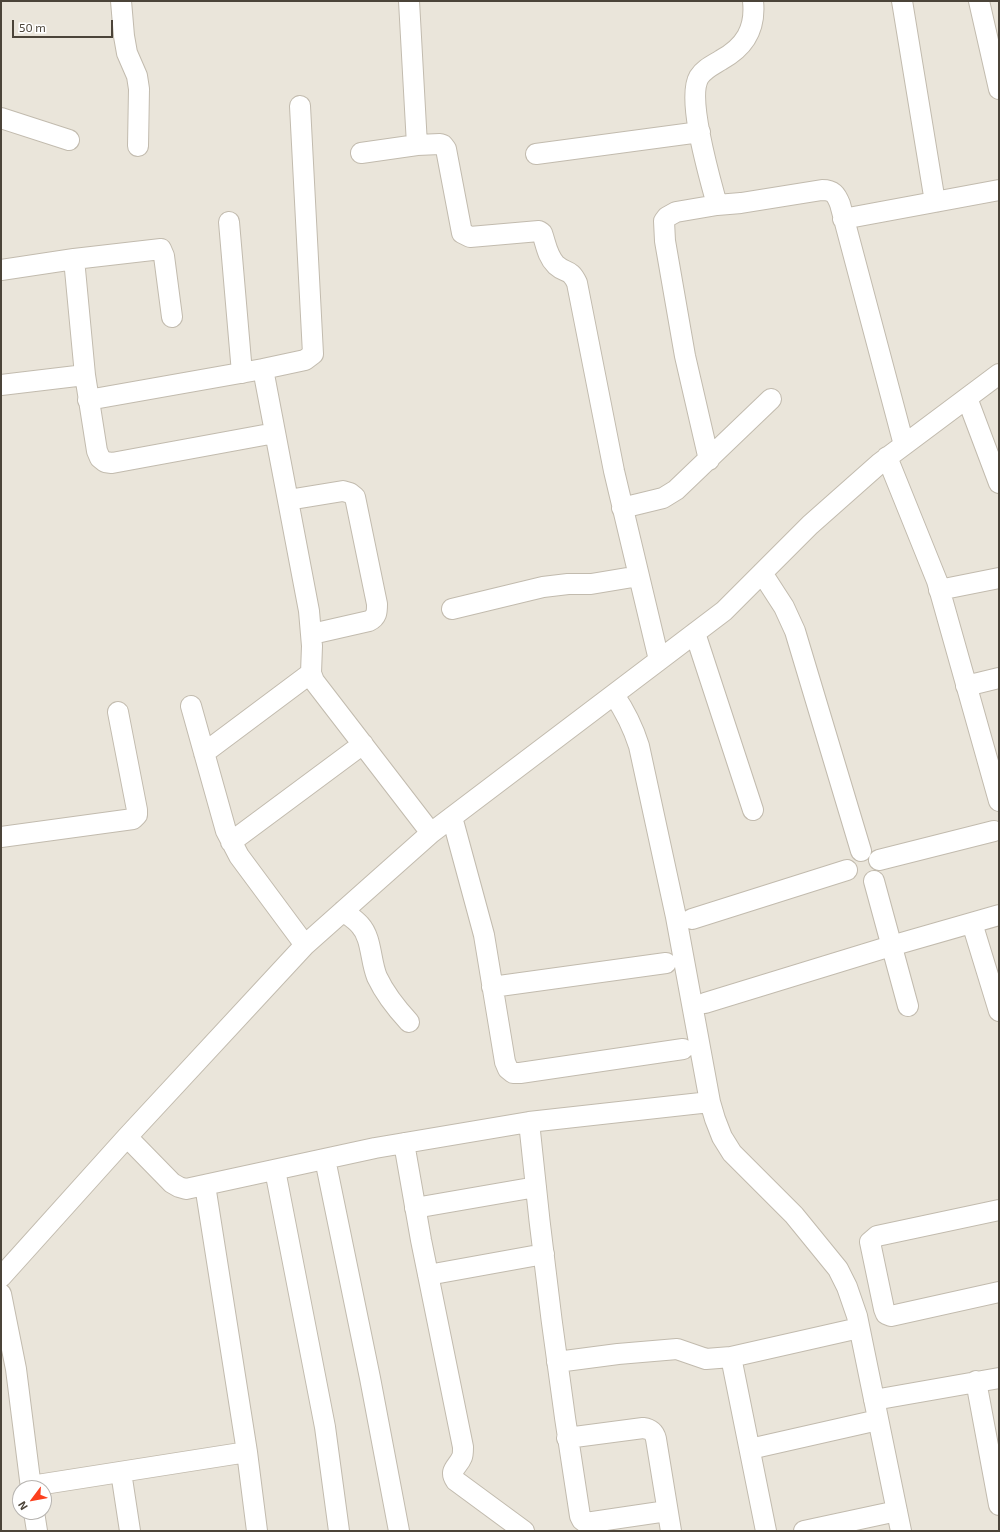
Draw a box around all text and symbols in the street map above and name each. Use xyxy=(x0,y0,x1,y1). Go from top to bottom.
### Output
scale bar xyxy=(14,12,115,38)
text: 50 m xyxy=(19,20,46,34)
north arrow xyxy=(12,1480,52,1520)
text: N xyxy=(15,1499,30,1513)

